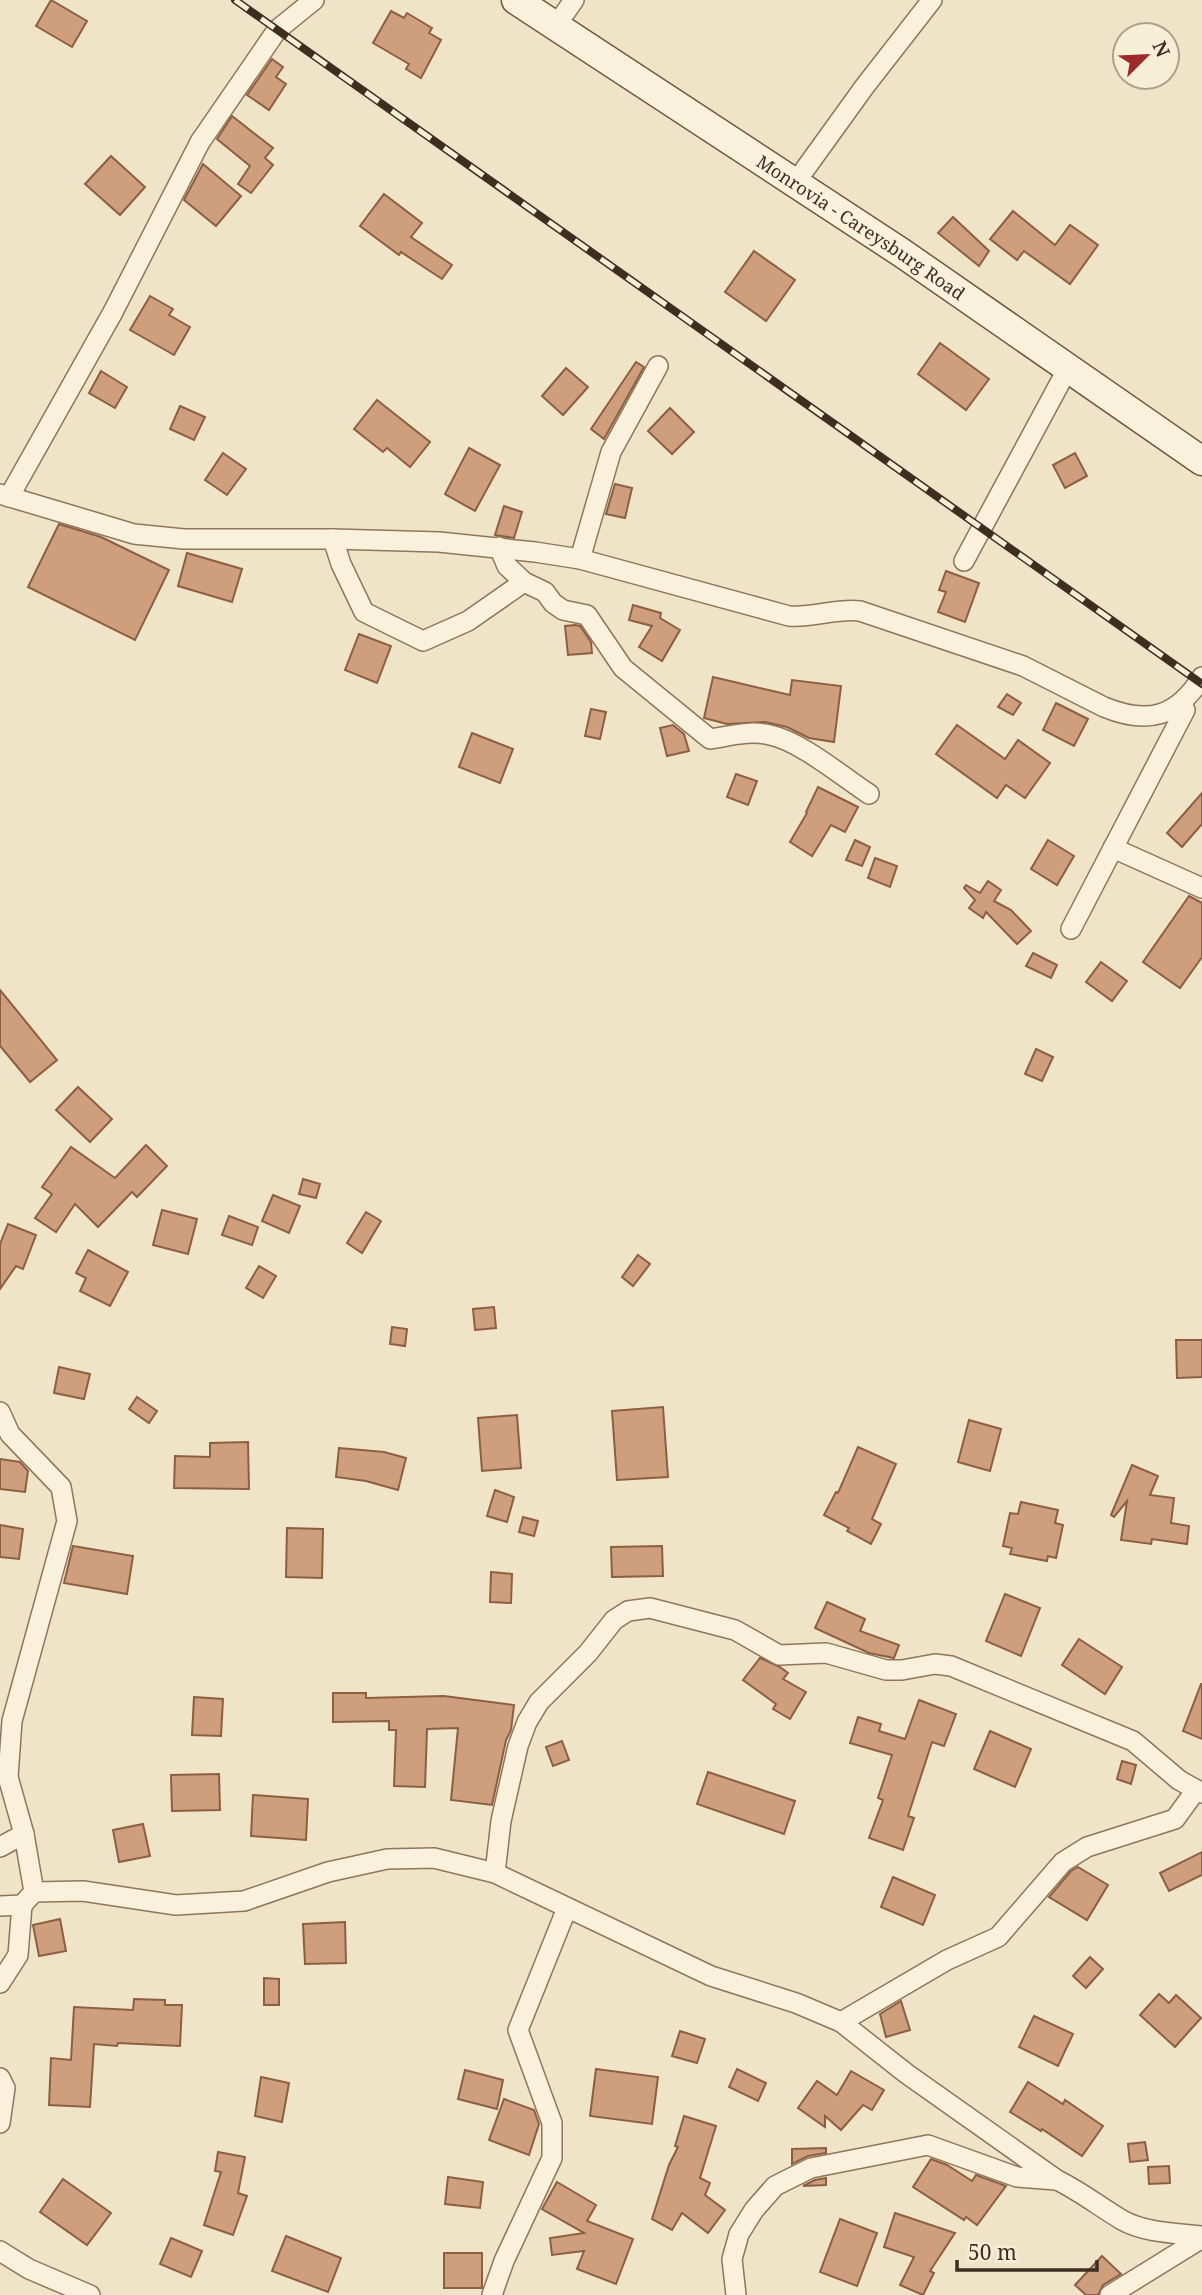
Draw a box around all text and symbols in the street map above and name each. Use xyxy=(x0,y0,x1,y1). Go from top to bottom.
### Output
north arrow xyxy=(1111,21,1181,91)
text: N xyxy=(1147,37,1176,61)
street label: Monrovia - Careysburg Road xyxy=(752,149,970,305)
scale bar xyxy=(957,2228,1097,2272)
text: 50 m xyxy=(968,2238,1017,2266)

